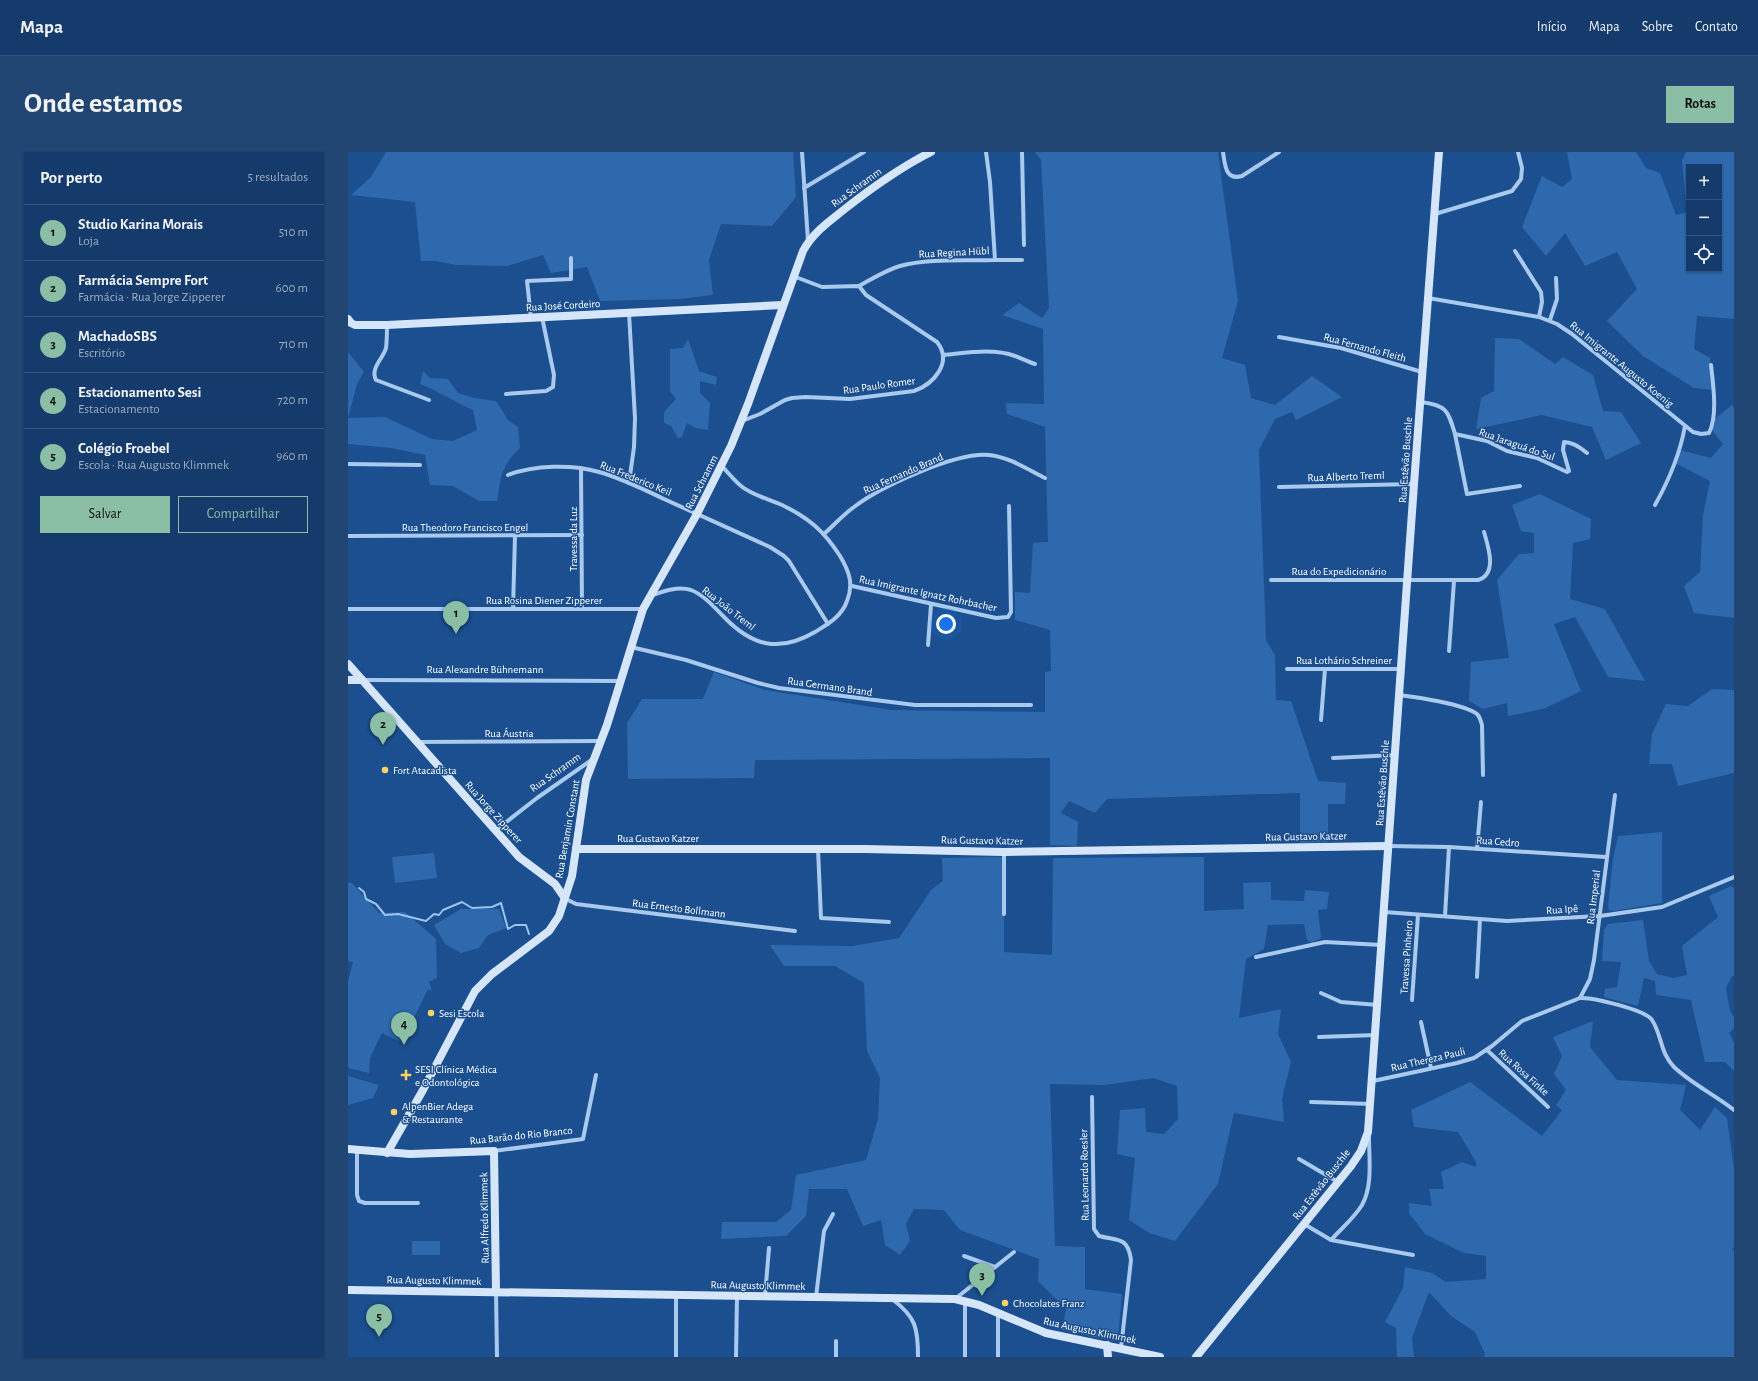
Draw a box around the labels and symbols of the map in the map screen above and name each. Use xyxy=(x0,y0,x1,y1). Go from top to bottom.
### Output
street label: Rua Schramm xyxy=(829,165,884,209)
street label: Rua Regina Hübl xyxy=(918,245,990,260)
street label: Rua José Cordeiro xyxy=(525,298,601,313)
street label: Rua Imigrante Augusto Koenig xyxy=(1568,319,1676,410)
street label: Rua Fernando Fleith xyxy=(1322,331,1407,364)
street label: Rua Paulo Romer xyxy=(842,375,916,396)
street label: Rua Estêvão Buschle xyxy=(1397,417,1414,503)
street label: Rua Jaraguá do Sul xyxy=(1478,426,1556,463)
street label: Rua Fernando Brand xyxy=(862,451,945,496)
street label: Rua Schramm xyxy=(683,453,720,511)
street label: Rua Frederico Keil xyxy=(599,459,673,498)
street label: Rua Alberto Treml xyxy=(1307,470,1385,483)
street label: Travessa da Luz xyxy=(568,506,579,571)
street label: Rua Theodoro Francisco Engel xyxy=(402,522,528,533)
street label: Rua do Expedicionário xyxy=(1292,566,1386,577)
street label: Rua Imigrante Ignatz Rohrbacher xyxy=(858,573,998,614)
street label: Rua João Treml xyxy=(700,584,757,632)
street label: Rua Rosina Diener Zipperer xyxy=(486,595,603,606)
pin: 1 xyxy=(443,601,469,634)
your location xyxy=(936,614,956,634)
street label: Rua Lothário Schreiner xyxy=(1296,655,1393,666)
street label: Rua Alexandre Bühnemann xyxy=(427,664,543,675)
street label: Rua Germano Brand xyxy=(787,675,873,698)
pin: 2 xyxy=(370,712,396,745)
street label: Rua Áustria xyxy=(484,727,534,739)
street label: Rua Estêvão Buschle xyxy=(1374,740,1391,826)
street label: Rua Schramm xyxy=(528,751,583,794)
marker: Fort Atacadista xyxy=(380,765,390,775)
place label: Fort Atacadista xyxy=(393,765,456,776)
street label: Rua Benjamin Constant xyxy=(553,778,582,879)
street label: Rua Jorge Zipperer xyxy=(463,779,525,846)
street label: Rua Gustavo Katzer xyxy=(1265,830,1348,843)
street label: Rua Gustavo Katzer xyxy=(617,833,699,844)
street label: Rua Gustavo Katzer xyxy=(941,834,1024,847)
street label: Rua Cedro xyxy=(1476,834,1520,849)
street label: Rua Imperial xyxy=(1585,869,1602,925)
street label: Rua Ernesto Bollmann xyxy=(632,897,726,920)
street label: Rua Ipê xyxy=(1546,903,1578,916)
street label: Travessa Pinheiro xyxy=(1398,920,1415,994)
marker: Sesi Escola xyxy=(426,1008,436,1018)
place label: Sesi Escola xyxy=(439,1008,484,1019)
pin: 4 xyxy=(391,1012,417,1045)
street label: Rua Thereza Pauli xyxy=(1390,1046,1466,1073)
street label: Rua Rosa Finke xyxy=(1496,1047,1551,1098)
place label: SESI Clínica Médica e Odontológica xyxy=(415,1064,497,1088)
marker: SESI Clínica Médica e Odontológica xyxy=(400,1069,412,1081)
place label: AlpenBier Adega & Restaurante xyxy=(402,1101,473,1125)
marker: AlpenBier Adega & Restaurante xyxy=(389,1107,399,1117)
street label: Rua Barão do Rio Branco xyxy=(469,1125,573,1146)
street label: Rua Leonardo Roesler xyxy=(1078,1129,1091,1221)
street label: Rua Estêvão Buschle xyxy=(1290,1147,1352,1222)
street label: Rua Alfredo Klimmek xyxy=(478,1172,491,1264)
pin: 3 xyxy=(969,1263,995,1296)
street label: Rua Augusto Klimmek xyxy=(387,1274,481,1287)
street label: Rua Augusto Klimmek xyxy=(711,1279,805,1292)
marker: Chocolates Franz xyxy=(1000,1298,1010,1308)
place label: Chocolates Franz xyxy=(1013,1298,1085,1309)
pin: 5 xyxy=(366,1304,392,1337)
street label: Rua Augusto Klimmek xyxy=(1042,1315,1137,1346)

